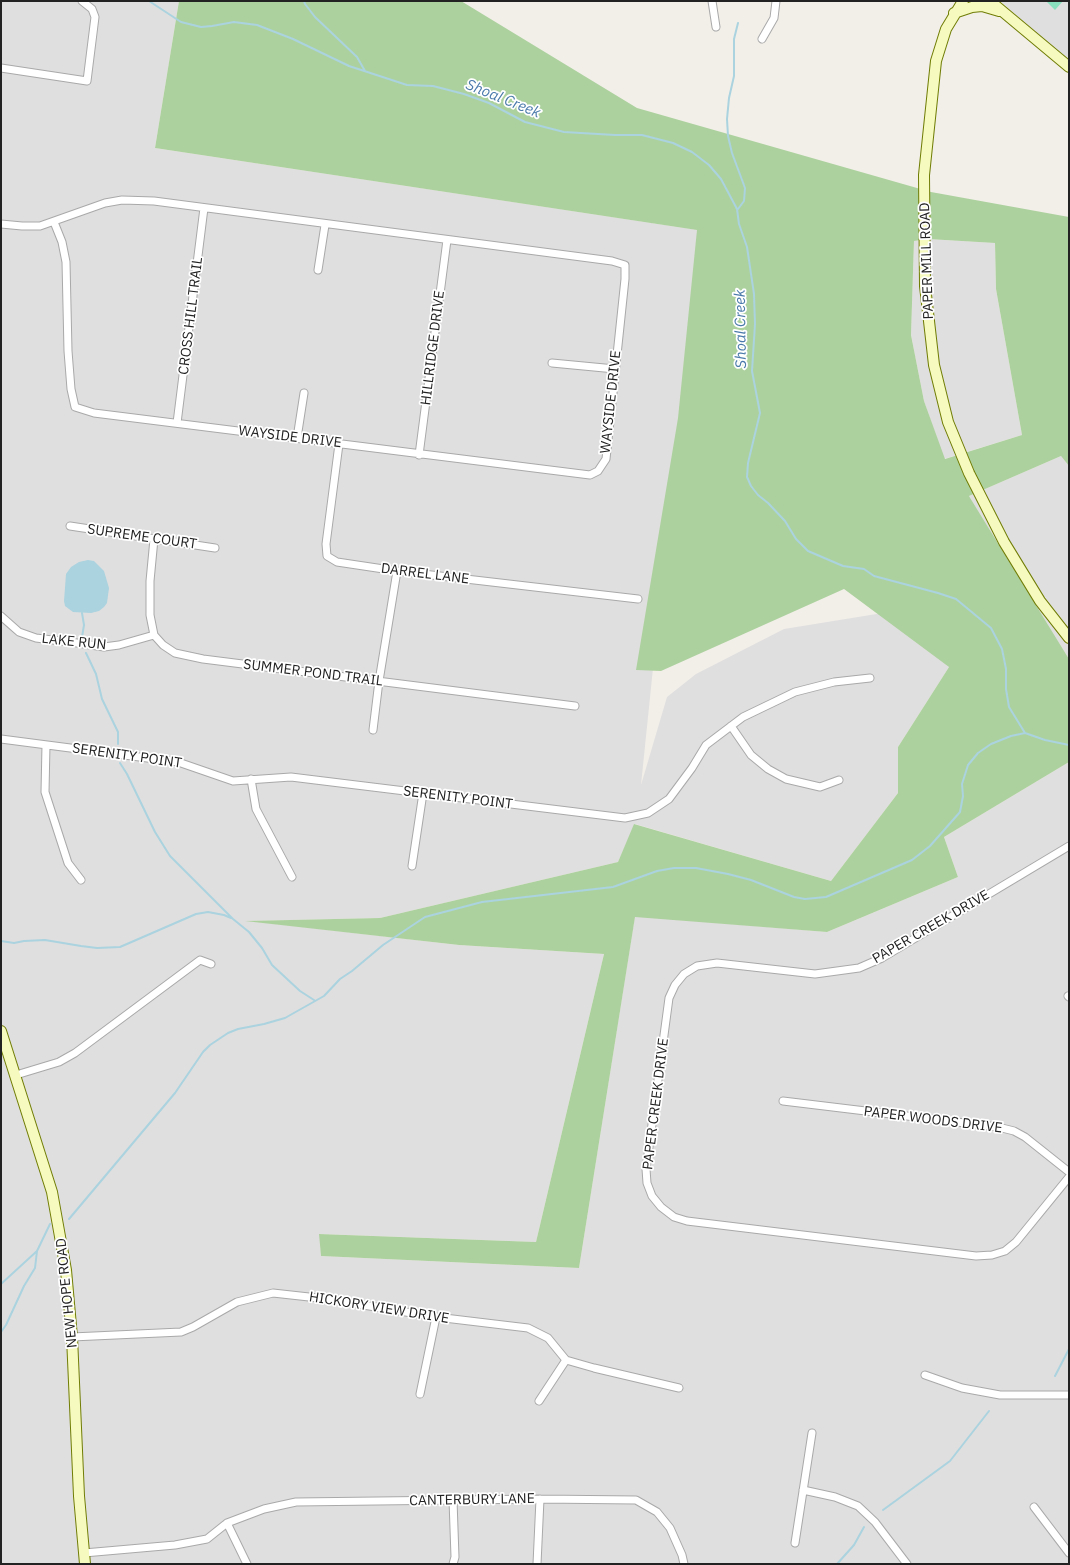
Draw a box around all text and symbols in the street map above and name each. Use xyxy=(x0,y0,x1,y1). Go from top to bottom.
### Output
water label: Shoal Creek xyxy=(463,76,543,122)
street label: PAPER MILL ROAD xyxy=(917,202,937,320)
street label: CROSS HILL TRAIL xyxy=(175,256,207,376)
water label: Shoal Creek xyxy=(731,289,751,369)
street label: HILLRIDGE DRIVE xyxy=(418,290,448,406)
street label: WAYSIDE DRIVE xyxy=(597,349,625,455)
street label: WAYSIDE DRIVE xyxy=(237,422,343,452)
street label: SUPREME COURT xyxy=(86,521,198,553)
street label: DARREL LANE xyxy=(380,560,470,588)
street label: LAKE RUN xyxy=(41,630,107,654)
street label: SUMMER POND TRAIL xyxy=(242,656,384,690)
street label: SERENITY POINT xyxy=(71,740,183,772)
street label: SERENITY POINT xyxy=(402,783,514,813)
street label: PAPER CREEK DRIVE xyxy=(869,887,993,967)
street label: PAPER CREEK DRIVE xyxy=(640,1037,672,1171)
street label: PAPER WOODS DRIVE xyxy=(863,1103,1003,1137)
street label: NEW HOPE ROAD xyxy=(53,1237,81,1349)
street label: HICKORY VIEW DRIVE xyxy=(308,1289,450,1327)
street label: CANTERBURY LANE xyxy=(409,1491,535,1509)

